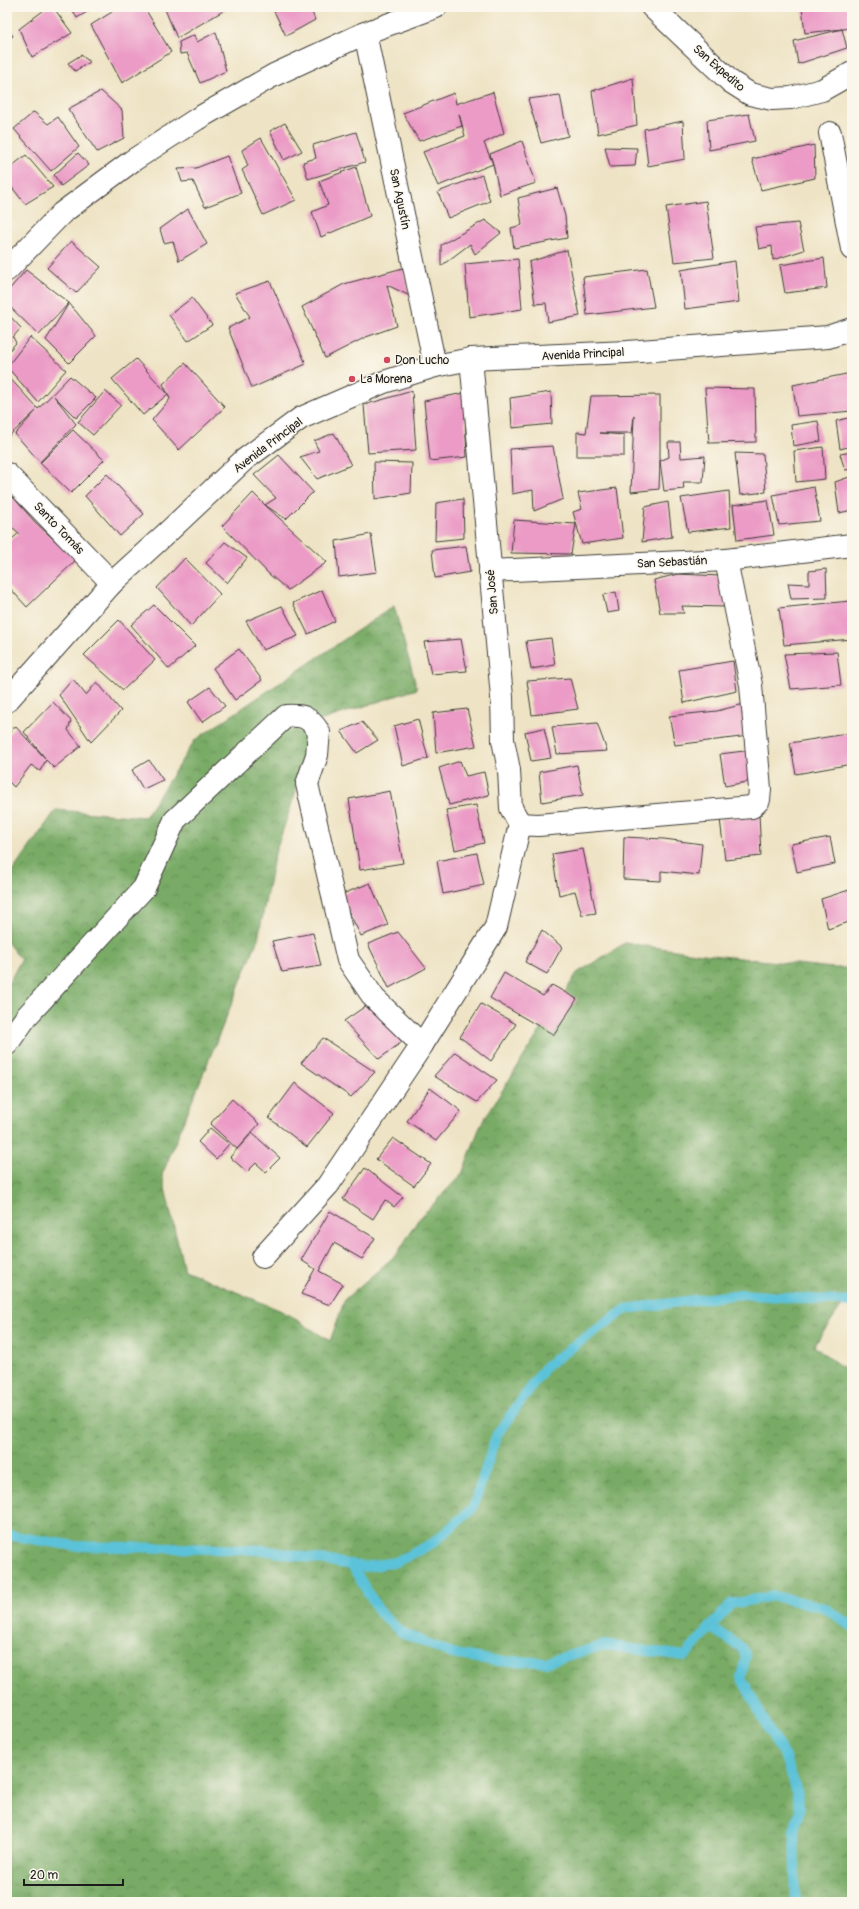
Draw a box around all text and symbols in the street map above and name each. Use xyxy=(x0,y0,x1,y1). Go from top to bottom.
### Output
street label: San Expedito xyxy=(690,42,748,95)
street label: San Agustín xyxy=(386,167,413,231)
street label: Avenida Principal xyxy=(541,345,625,364)
place label: Don Lucho xyxy=(395,353,450,368)
marker: Don Lucho xyxy=(382,355,392,365)
place label: La Morena xyxy=(360,372,413,387)
marker: La Morena xyxy=(347,374,357,384)
street label: Avenida Principal xyxy=(231,414,306,476)
street label: Santo Tomás xyxy=(30,499,88,558)
street label: San Sebastián xyxy=(636,553,708,572)
street label: San José xyxy=(483,569,502,615)
scale bar xyxy=(24,1861,123,1887)
text: 20 m xyxy=(30,1868,59,1883)

